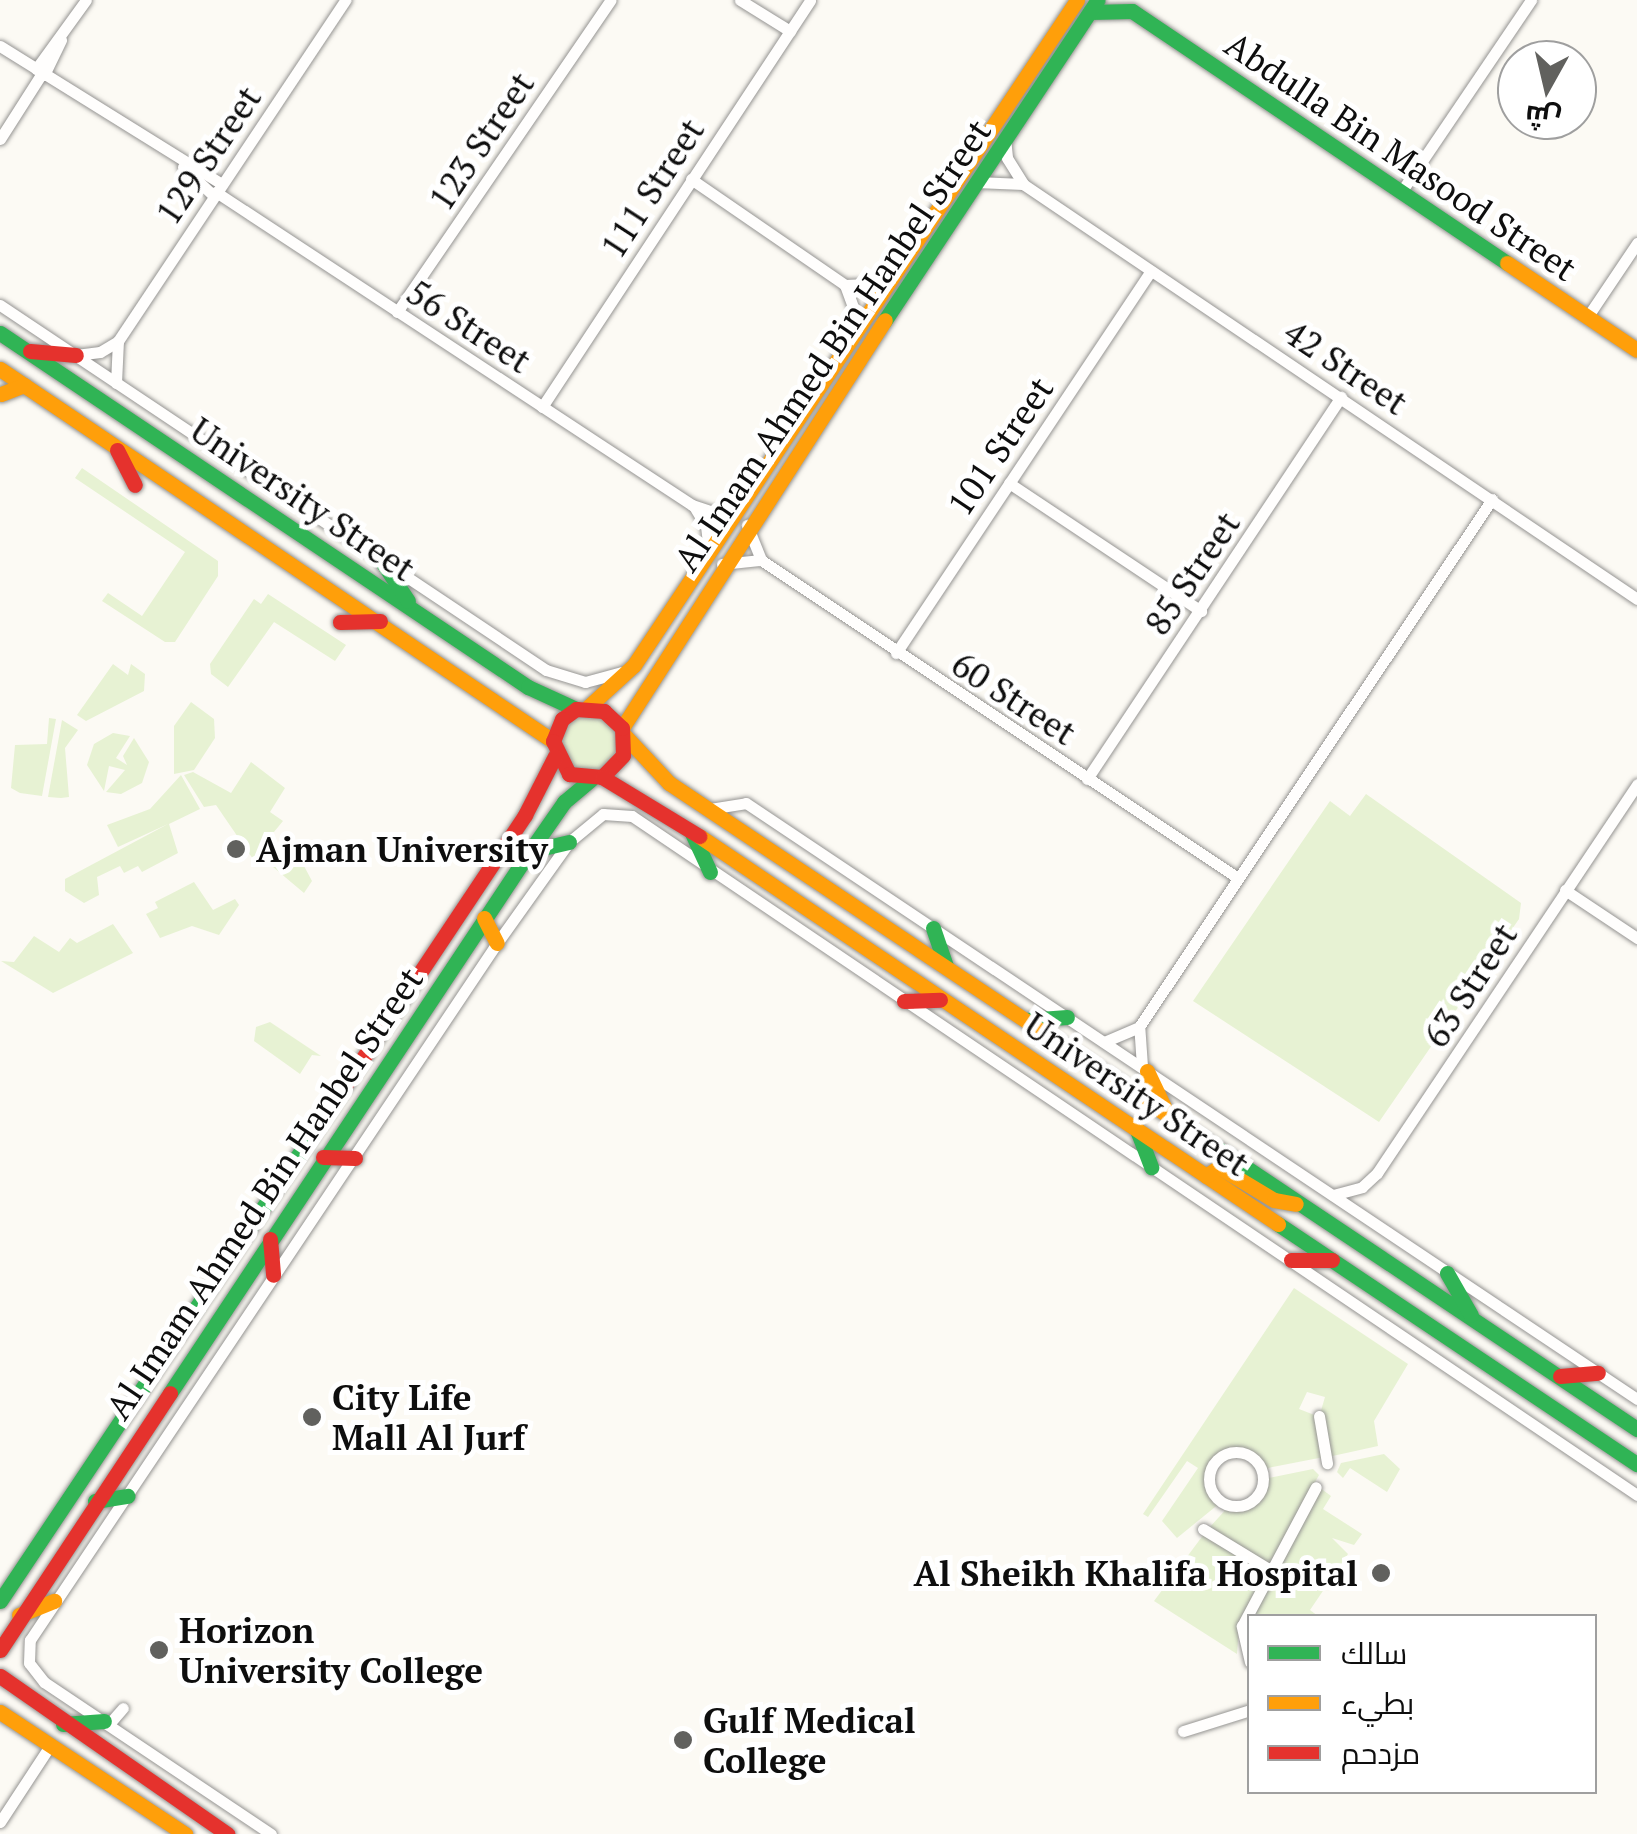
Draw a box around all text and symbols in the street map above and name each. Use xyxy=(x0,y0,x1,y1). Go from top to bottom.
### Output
street label: Abdulla Bin Masood Street xyxy=(1218,23,1584,289)
north arrow xyxy=(1497,40,1597,140)
street label: 123 Street xyxy=(419,64,543,218)
street label: 129 Street xyxy=(146,78,270,232)
text: ش xyxy=(1523,97,1563,139)
street label: 111 Street xyxy=(591,110,713,266)
street label: Al Imam Ahmed Bin Hanbel Street xyxy=(665,111,999,579)
street label: 56 Street xyxy=(399,270,539,382)
street label: 42 Street xyxy=(1277,311,1415,423)
street label: 101 Street xyxy=(938,369,1062,523)
street label: University Street xyxy=(183,409,423,589)
street label: 85 Street xyxy=(1136,504,1248,642)
street label: 60 Street xyxy=(944,642,1084,754)
place label: Ajman University xyxy=(256,828,548,870)
marker: Ajman University xyxy=(225,838,247,860)
street label: 63 Street xyxy=(1414,915,1526,1055)
street label: Al Imam Ahmed Bin Hanbel Street xyxy=(97,959,431,1427)
street label: University Street xyxy=(1017,1004,1257,1184)
place label: City Life Mall Al Jurf xyxy=(332,1376,526,1458)
marker: City Life Mall Al Jurf xyxy=(301,1406,323,1428)
place label: Al Sheikh Khalifa Hospital xyxy=(913,1552,1358,1594)
marker: Al Sheikh Khalifa Hospital xyxy=(1368,1560,1394,1586)
place label: Horizon University College xyxy=(179,1609,483,1691)
legend xyxy=(1247,1614,1597,1794)
text: سالك xyxy=(1341,1633,1407,1673)
marker: Horizon University College xyxy=(148,1639,170,1661)
text: بطيء xyxy=(1341,1683,1414,1723)
place label: Gulf Medical College xyxy=(703,1699,916,1781)
marker: Gulf Medical College xyxy=(672,1729,694,1751)
text: مزدحم xyxy=(1341,1733,1420,1773)

